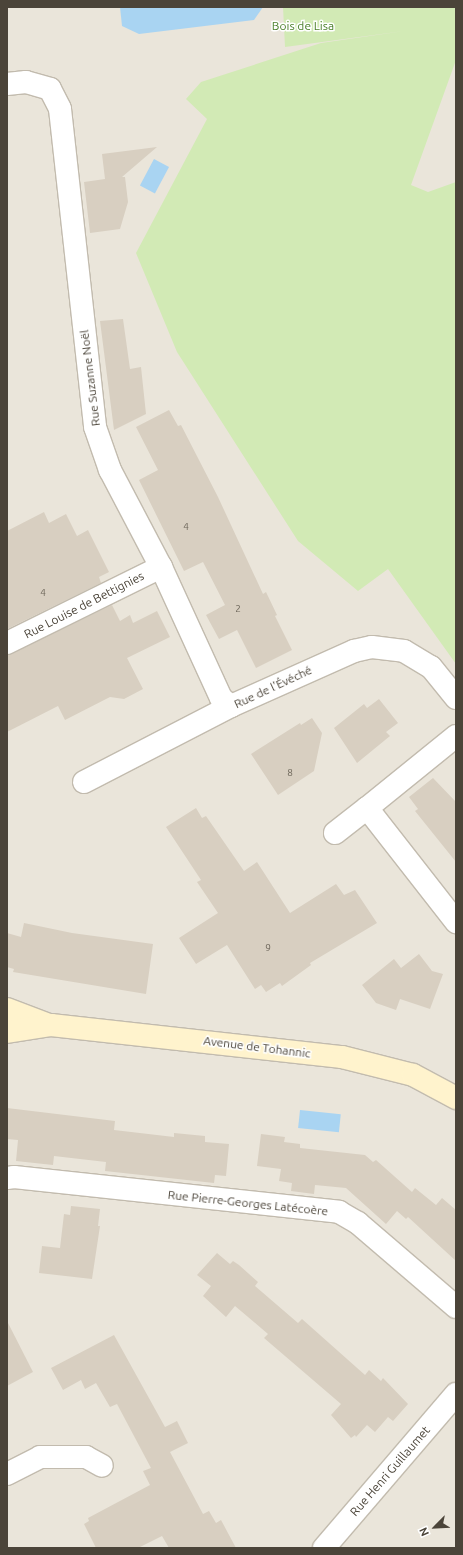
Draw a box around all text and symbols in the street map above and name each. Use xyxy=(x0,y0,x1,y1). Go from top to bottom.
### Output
park label: Bois de Lisa xyxy=(272,19,334,33)
street label: Rue Suzanne Noël xyxy=(77,329,103,427)
house number: 4 xyxy=(183,521,189,533)
street label: Rue Louise de Bettignies xyxy=(22,568,146,642)
house number: 4 xyxy=(40,587,46,599)
house number: 2 xyxy=(235,603,241,615)
street label: Rue de l'Évéché xyxy=(232,663,314,711)
house number: 8 xyxy=(287,767,293,779)
house number: 9 xyxy=(265,942,271,954)
street label: Avenue de Tohannic xyxy=(203,1033,311,1061)
street label: Rue Pierre-Georges Latécoère xyxy=(167,1187,329,1219)
street label: Rue Henri Guillaumet xyxy=(347,1423,433,1519)
north arrow xyxy=(415,1507,455,1547)
text: N xyxy=(417,1526,431,1538)

